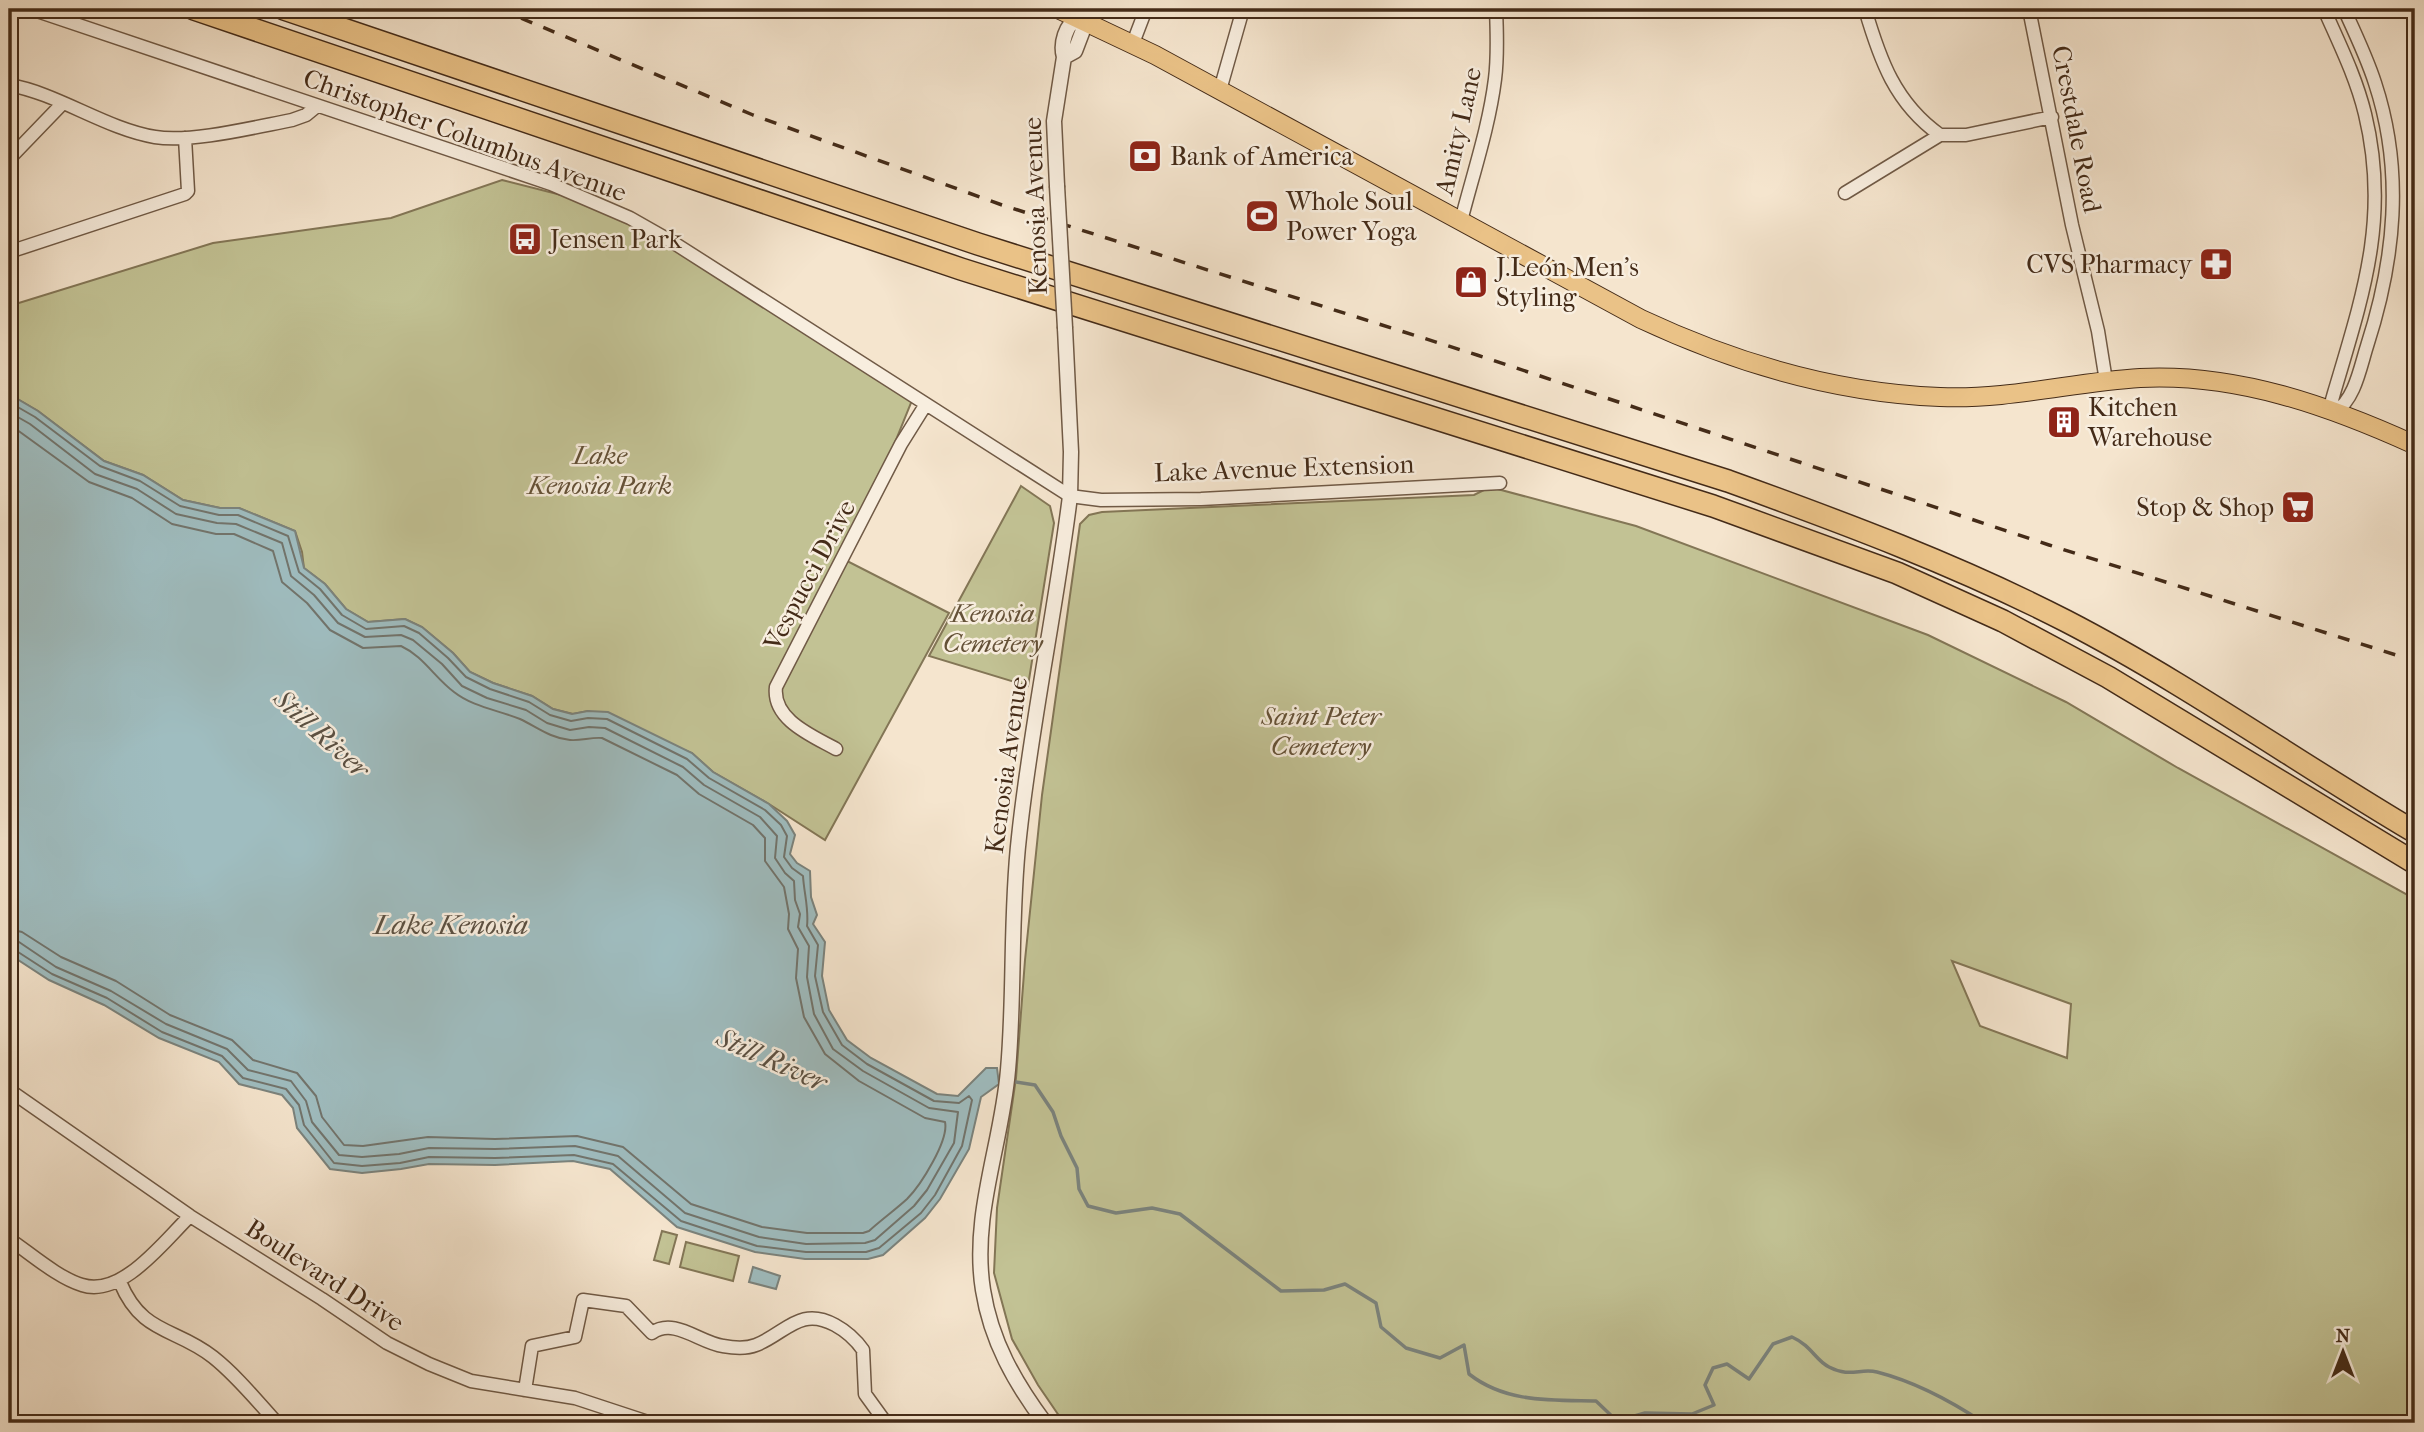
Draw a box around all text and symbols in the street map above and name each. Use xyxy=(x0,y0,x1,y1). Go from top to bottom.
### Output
street label: Crestdale Road xyxy=(2045,43,2108,216)
street label: Christopher Columbus Avenue xyxy=(299,62,631,209)
street label: Amity Lane xyxy=(1429,64,1488,199)
street label: Kenosia Avenue xyxy=(1017,116,1054,296)
bank icon: Bank of America xyxy=(1126,137,1164,175)
place label: Bank of America xyxy=(1170,141,1354,172)
place label: Whole Soul Power Yoga xyxy=(1285,186,1417,247)
sports icon: Whole Soul Power Yoga xyxy=(1243,197,1281,235)
bus stop icon: Jensen Park xyxy=(506,220,544,258)
place label: Jensen Park xyxy=(548,224,683,255)
pharmacy icon: CVS Pharmacy xyxy=(2197,245,2235,283)
place label: CVS Pharmacy xyxy=(2026,249,2193,280)
place label: J.León Men's Styling xyxy=(1494,252,1639,313)
shop icon: J.León Men's Styling xyxy=(1452,263,1490,301)
place label: Kitchen Warehouse xyxy=(2087,392,2212,453)
building icon: Kitchen Warehouse xyxy=(2045,403,2083,441)
park label: Lake Kenosia Park xyxy=(526,440,672,501)
street label: Lake Avenue Extension xyxy=(1153,448,1415,489)
supermarket icon: Stop & Shop xyxy=(2279,488,2317,526)
place label: Stop & Shop xyxy=(2136,492,2274,523)
street label: Vespucci Drive xyxy=(756,494,862,657)
park label: Kenosia Cemetery xyxy=(943,598,1044,659)
street label: Kenosia Avenue xyxy=(979,675,1034,855)
water label: Still River xyxy=(266,681,378,787)
park label: Saint Peter Cemetery xyxy=(1260,701,1383,762)
water label: Lake Kenosia xyxy=(372,908,528,941)
water label: Still River xyxy=(711,1020,834,1099)
street label: Boulevard Drive xyxy=(240,1213,410,1338)
north arrow xyxy=(2308,1316,2378,1386)
text: N xyxy=(2336,1325,2351,1347)

